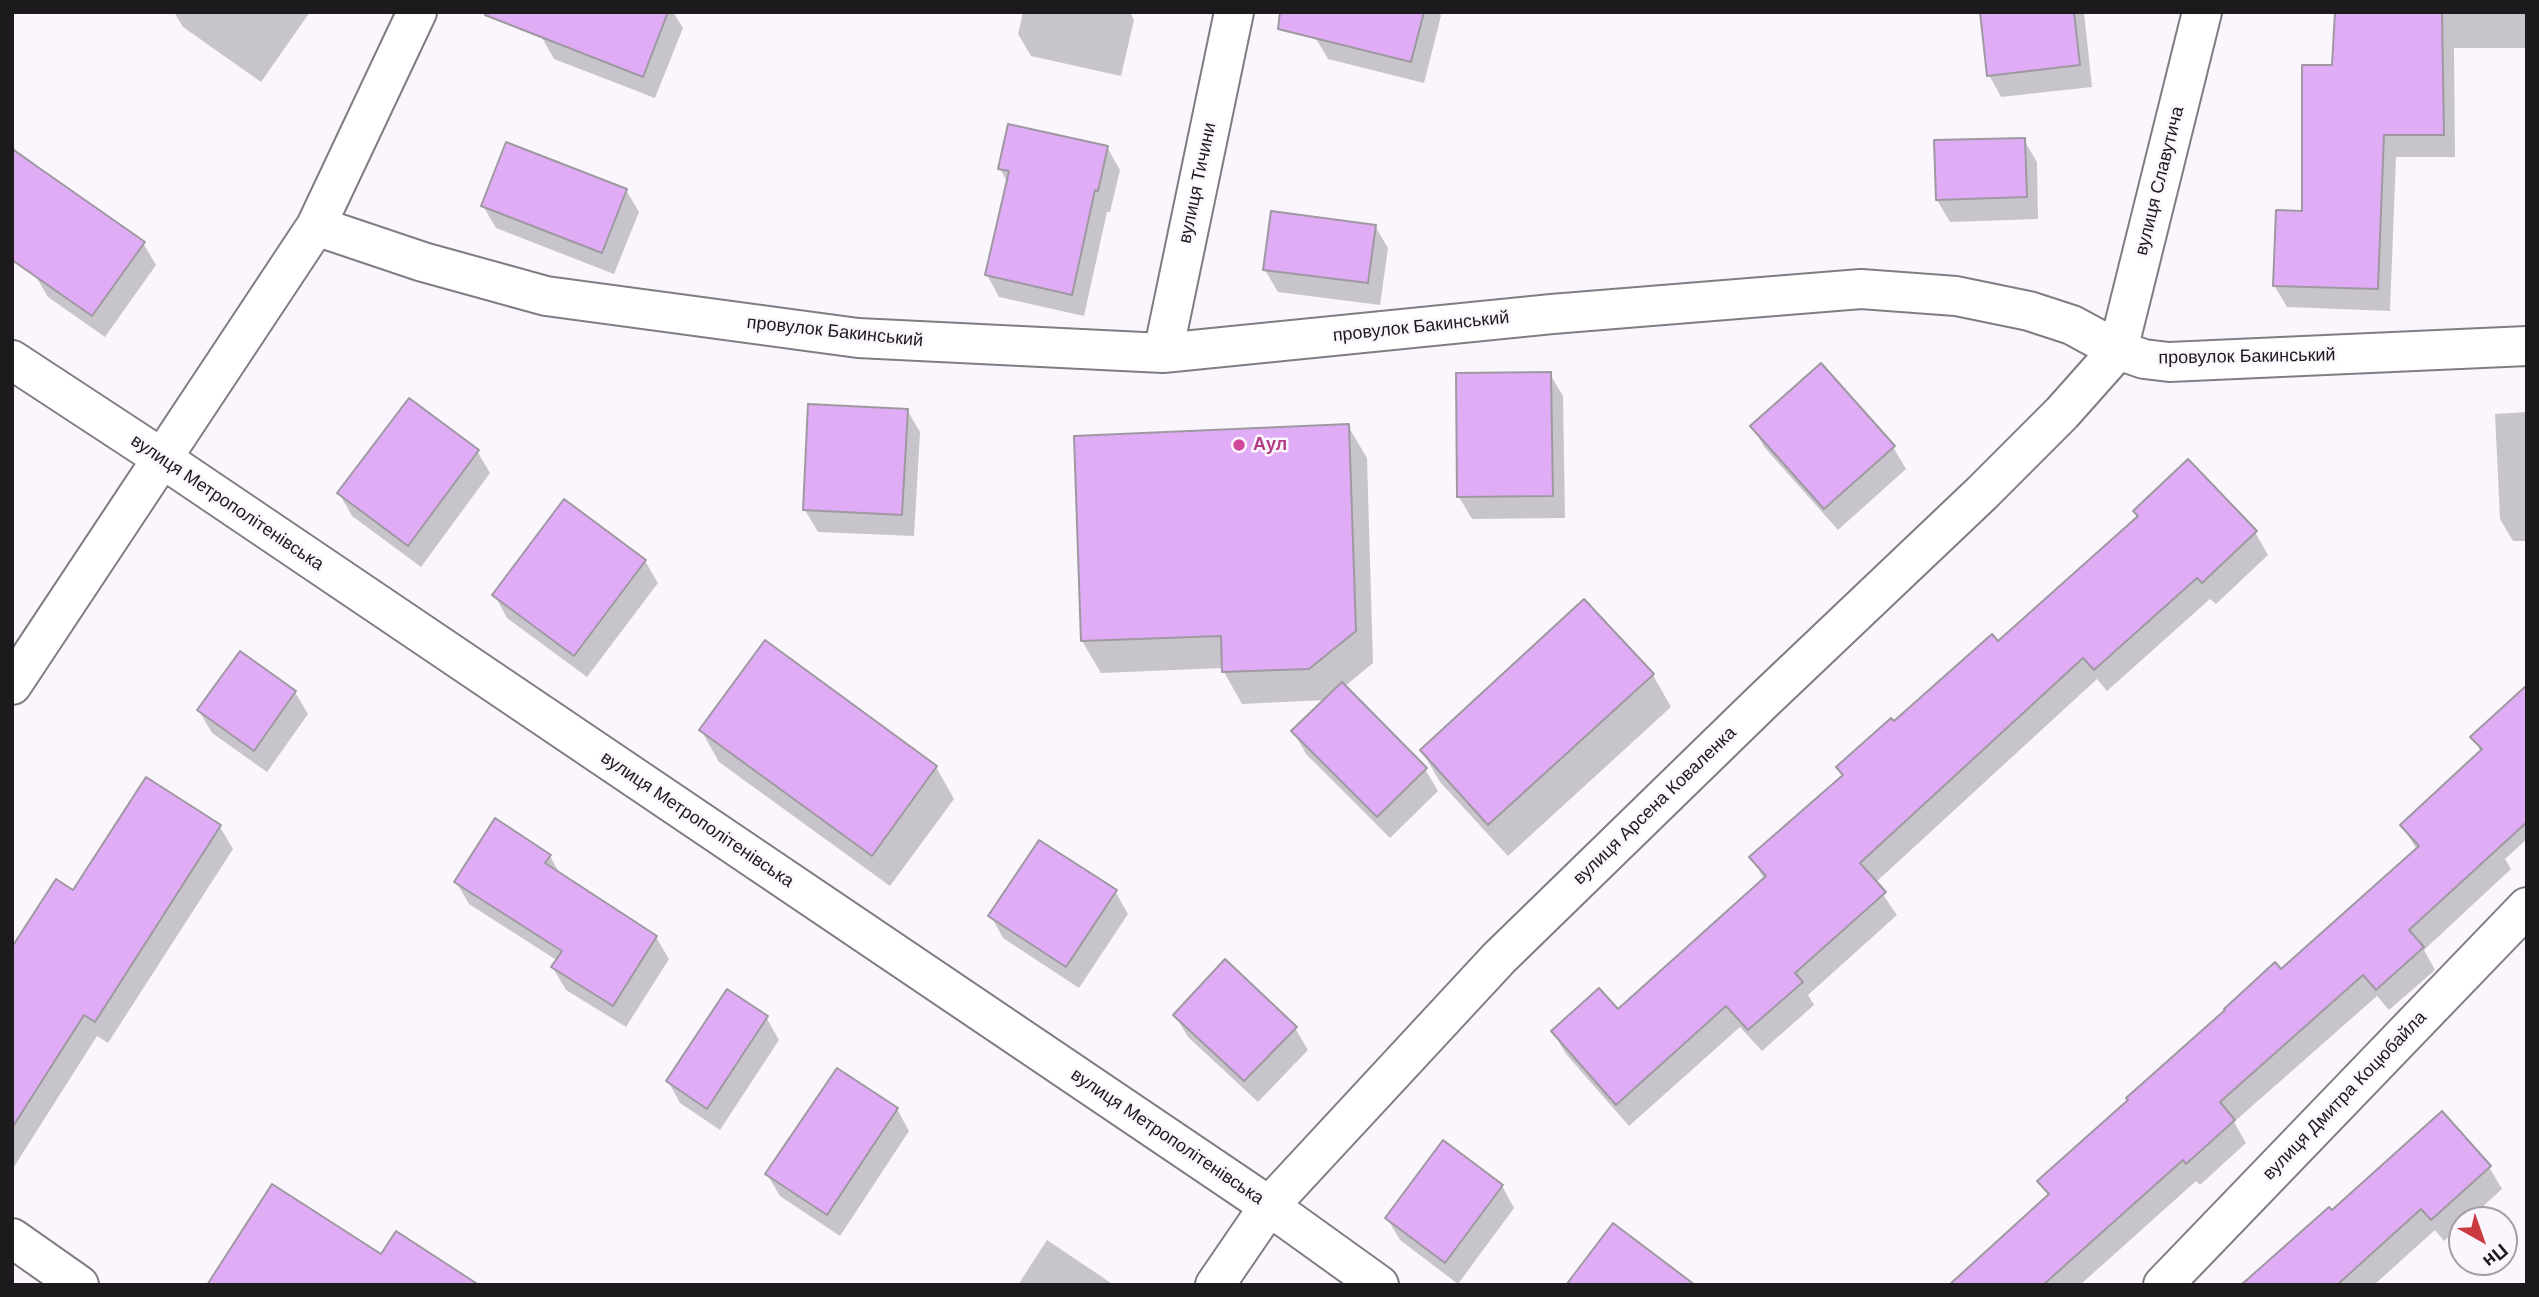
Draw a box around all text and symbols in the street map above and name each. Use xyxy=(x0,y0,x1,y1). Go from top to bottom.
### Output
street label: вулиця Славутича xyxy=(2131,104,2189,258)
street label: вулиця Тичини xyxy=(1175,121,1221,245)
street label: провулок Бакинський xyxy=(1332,307,1510,347)
street label: провулок Бакинський xyxy=(746,312,924,352)
street label: провулок Бакинський xyxy=(2158,345,2336,369)
street label: вулиця Метрополітенівська xyxy=(126,430,328,576)
place label: Аул xyxy=(1253,434,1287,456)
marker: Аул xyxy=(1231,437,1247,453)
street label: вулиця Арсена Коваленка xyxy=(1569,723,1741,889)
street label: вулиця Метрополітенівська xyxy=(596,747,798,893)
street label: вулиця Дмитра Коцюбайла xyxy=(2259,1007,2431,1185)
street label: вулиця Метрополітенівська xyxy=(1066,1064,1268,1210)
north arrow xyxy=(2448,1206,2518,1276)
text: Пн xyxy=(2479,1240,2512,1272)

